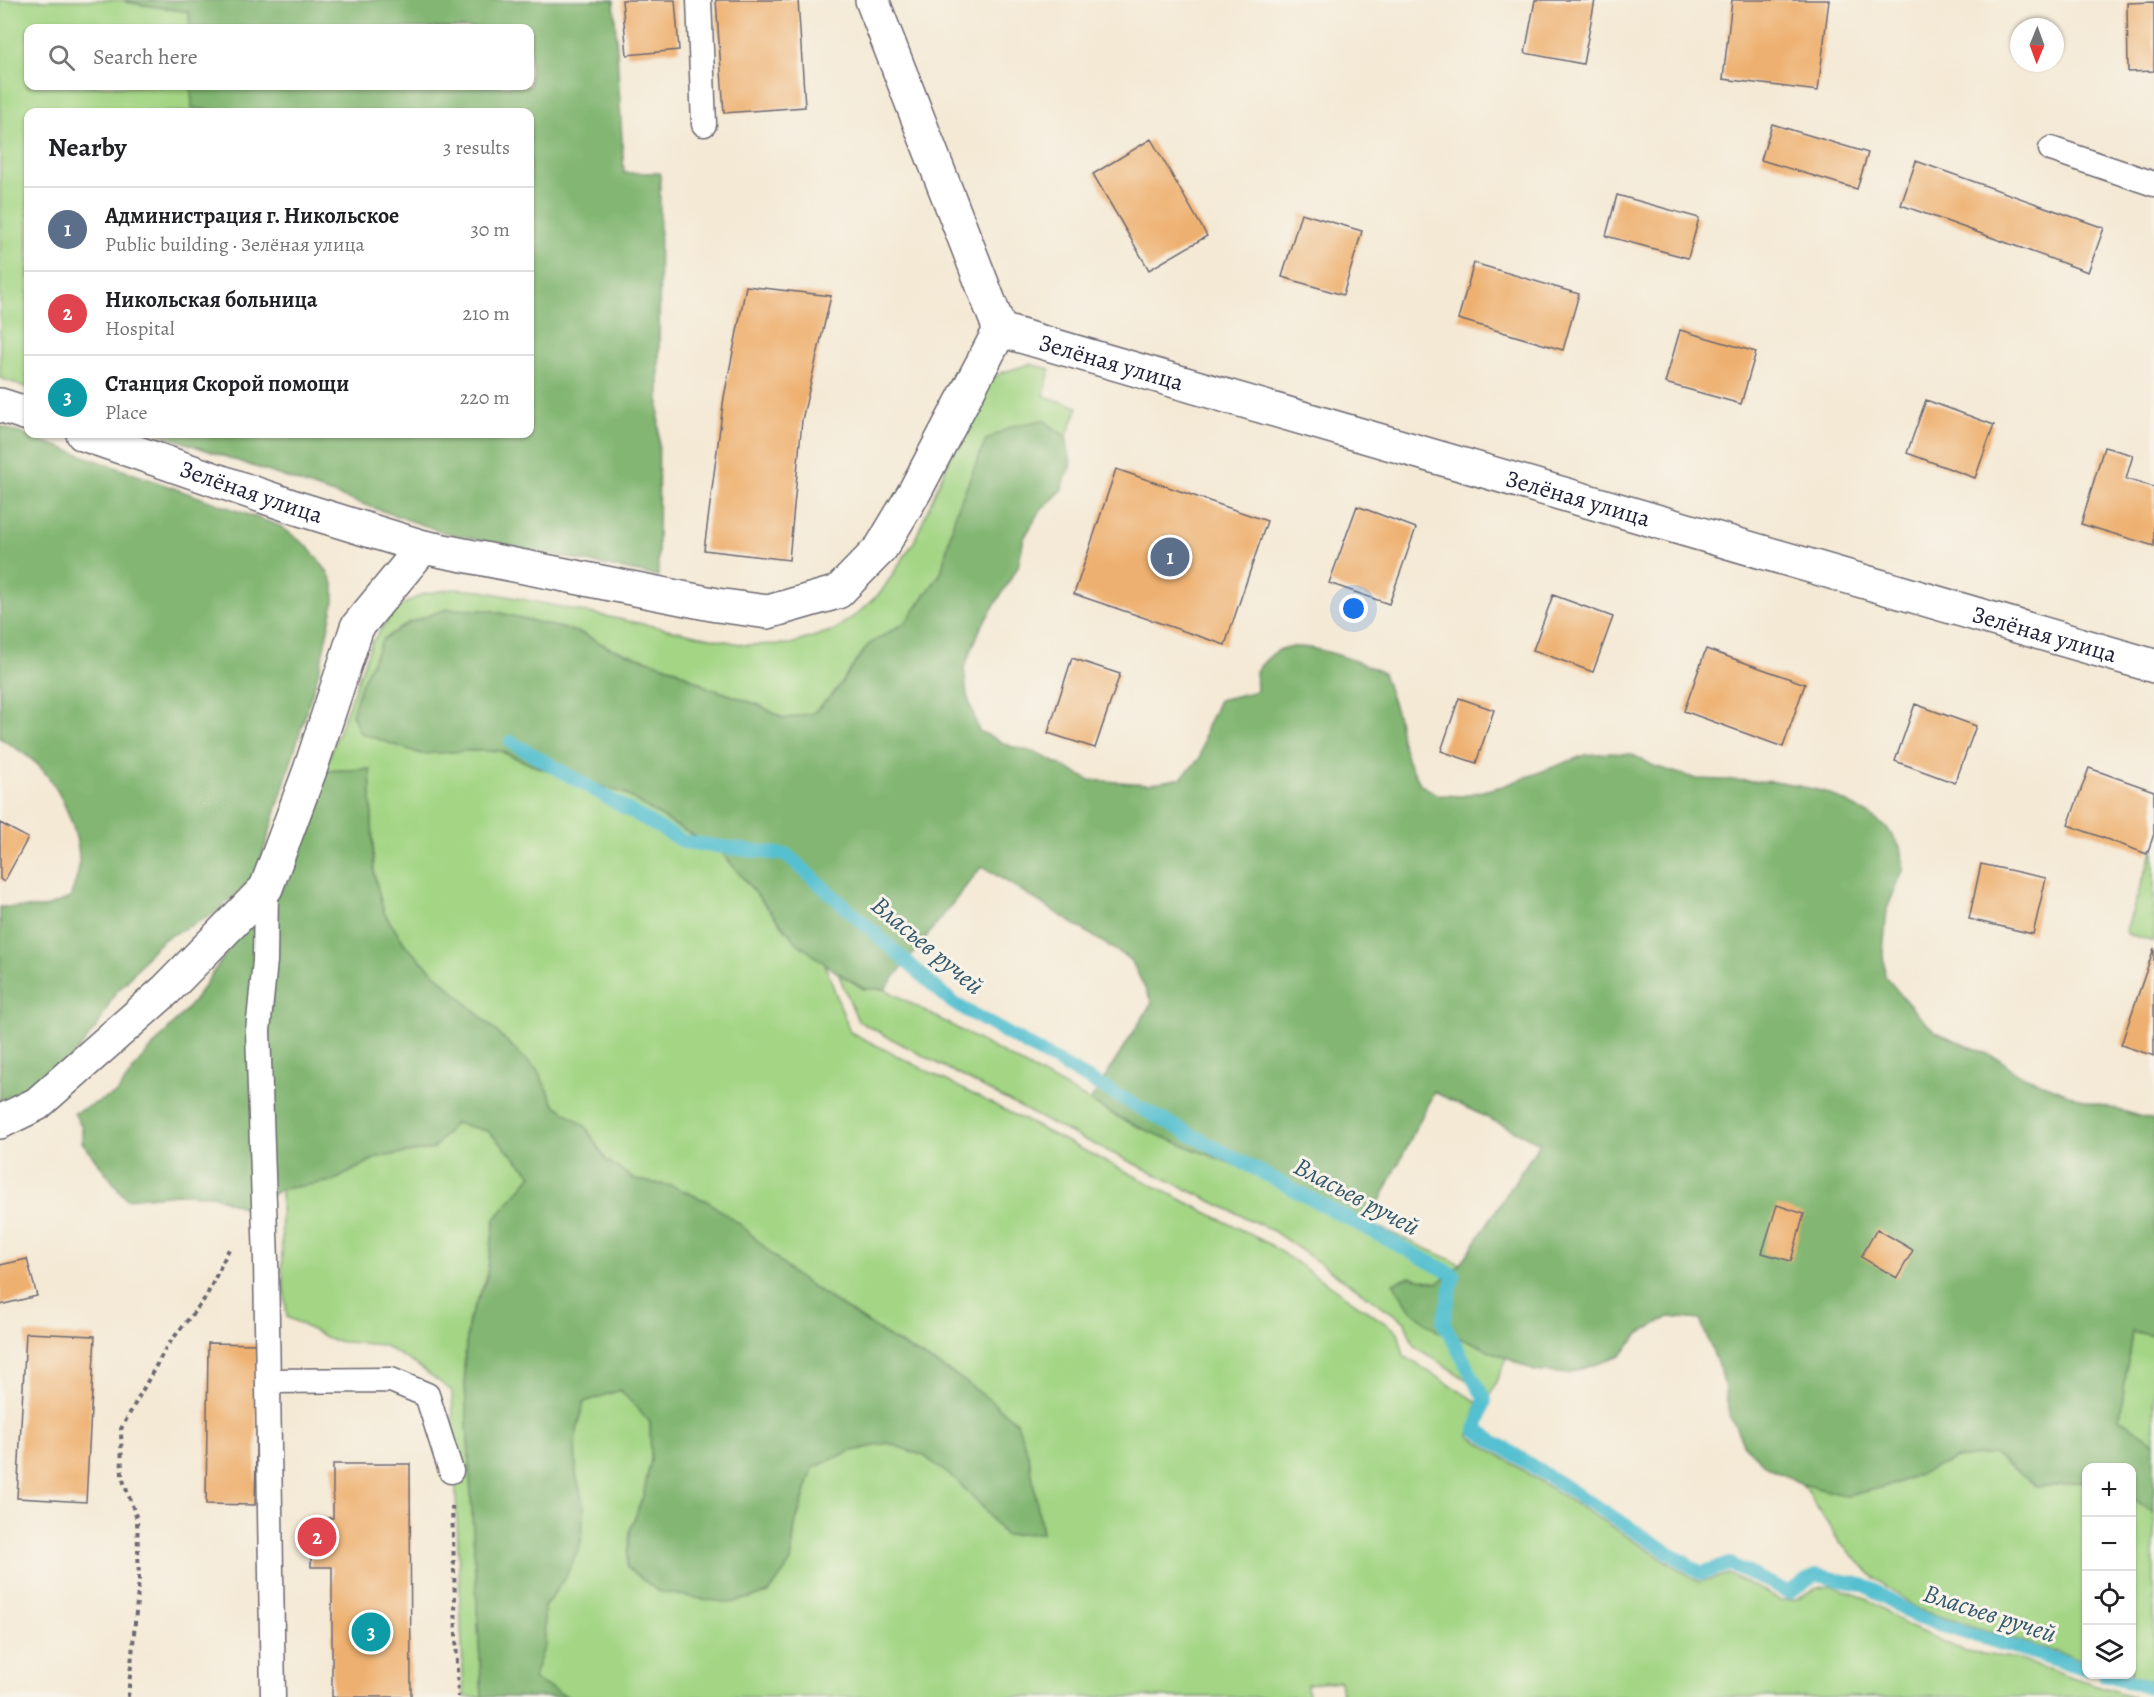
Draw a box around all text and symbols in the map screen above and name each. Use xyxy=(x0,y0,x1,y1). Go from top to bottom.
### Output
north arrow xyxy=(2010,18,2064,72)
search box xyxy=(24,24,534,90)
icon: search xyxy=(45,41,78,74)
text: Search here xyxy=(93,42,198,72)
text: Nearby xyxy=(48,130,127,165)
text: 3 results xyxy=(443,134,510,161)
text: Администрация г. Никольское xyxy=(105,201,399,231)
text: 1 xyxy=(64,216,71,243)
text: 30 m xyxy=(470,216,510,243)
text: Public building · Зелёная улица xyxy=(105,231,365,258)
text: Никольская больница xyxy=(105,285,318,315)
text: 2 xyxy=(63,300,72,327)
text: 210 m xyxy=(462,300,510,327)
text: Hospital xyxy=(105,315,175,342)
street label: Зелёная улица xyxy=(1035,326,1187,399)
text: Станция Скорой помощи xyxy=(105,369,349,399)
text: 3 xyxy=(63,384,72,411)
text: 220 m xyxy=(460,384,510,411)
text: Place xyxy=(105,399,147,426)
street label: Зелёная улица xyxy=(176,453,327,531)
street label: Зелёная улица xyxy=(1502,462,1654,534)
pin: 1 xyxy=(1150,534,1190,580)
your location xyxy=(1339,594,1368,623)
street label: Зелёная улица xyxy=(1969,598,2121,670)
water label: Власьев ручей xyxy=(864,888,992,1003)
water label: Власьев ручей xyxy=(1288,1149,1426,1244)
map controls xyxy=(2082,1463,2136,1679)
button: + xyxy=(2082,1463,2136,1517)
pin: 2 xyxy=(298,1514,336,1560)
button: − xyxy=(2082,1517,2136,1571)
button: locate xyxy=(2082,1571,2136,1625)
water label: Власьев ручей xyxy=(1919,1576,2061,1651)
pin: 3 xyxy=(352,1610,391,1654)
button: layers xyxy=(2082,1625,2136,1679)

